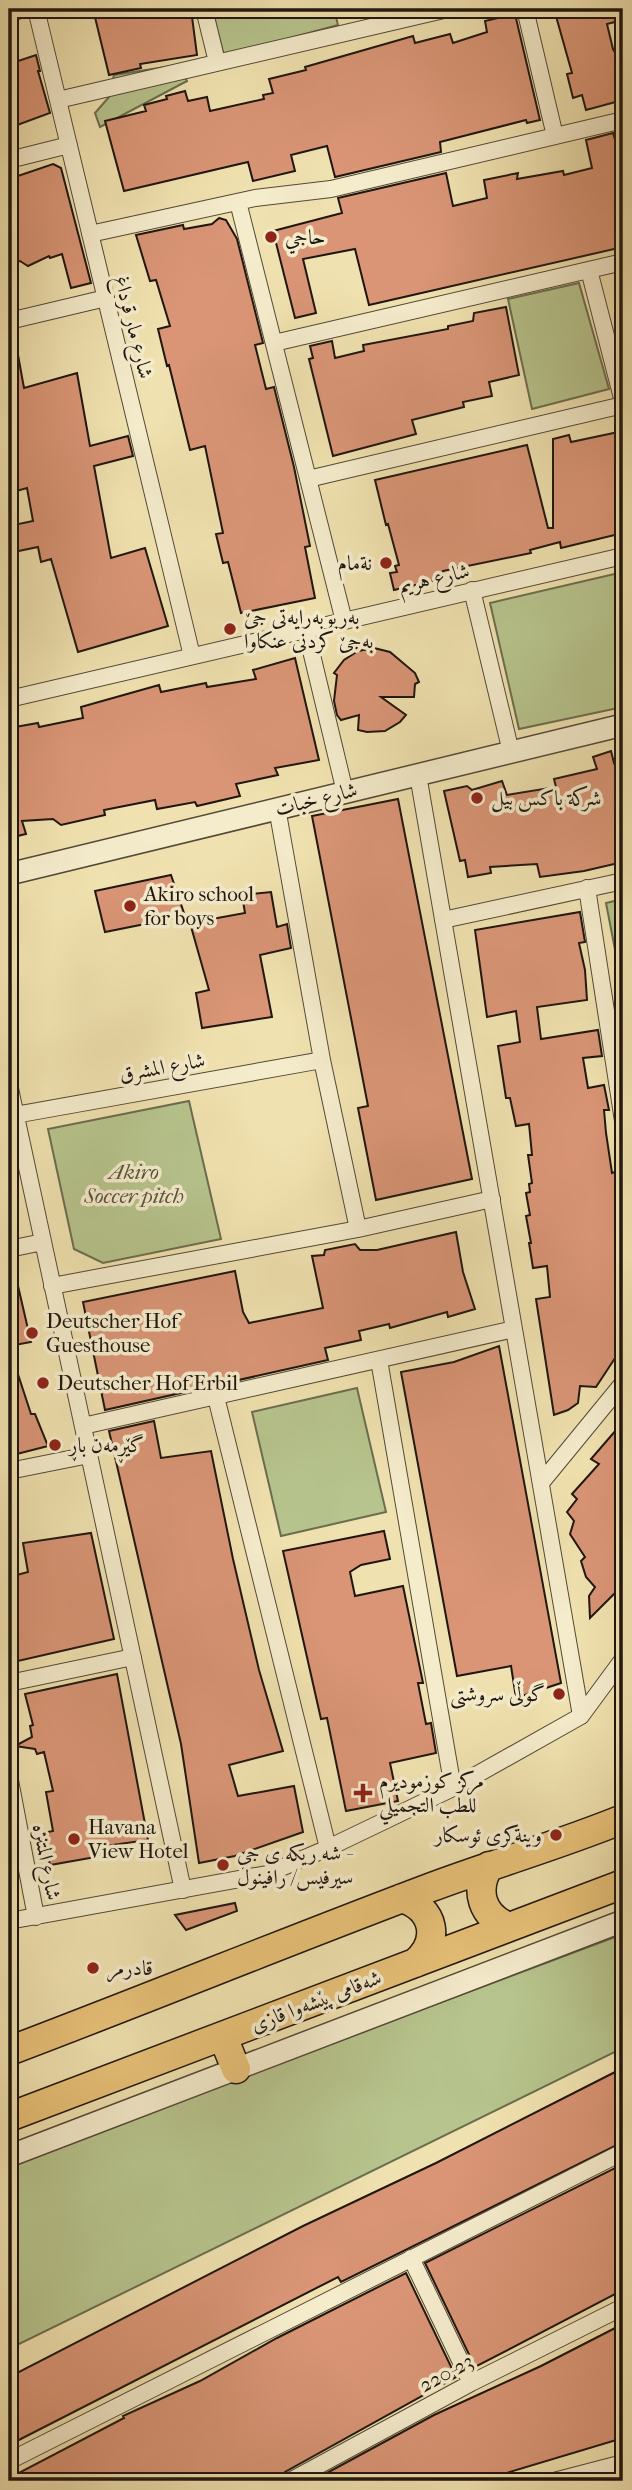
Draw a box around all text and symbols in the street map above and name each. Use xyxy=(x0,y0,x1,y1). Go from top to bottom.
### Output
place label: حاجي xyxy=(285,225,325,254)
marker: حاجي xyxy=(263,229,279,245)
street label: شارع مار قرداغ xyxy=(104,273,158,383)
place label: نةمام xyxy=(338,551,372,581)
marker: نةمام xyxy=(378,555,394,571)
street label: شارع هريم xyxy=(396,558,473,604)
place label: بەریوبەرایەتی جێ بەجێ کردنی عنکاوا xyxy=(244,605,374,654)
marker: بەریوبەرایەتی جێ بەجێ کردنی عنکاوا xyxy=(222,621,238,637)
street label: شارع خبات xyxy=(272,777,361,827)
place label: شركة باكس بيل xyxy=(491,785,601,813)
marker: شركة باكس بيل xyxy=(469,790,485,806)
place label: Akiro school for boys xyxy=(143,882,254,930)
marker: Akiro school for boys xyxy=(122,898,138,914)
street label: شارع المشرق xyxy=(117,1048,208,1092)
park label: Akiro Soccer pitch xyxy=(83,1160,184,1208)
place label: Deutscher Hof Guesthouse xyxy=(46,1309,182,1357)
marker: Deutscher Hof Guesthouse xyxy=(24,1325,40,1341)
place label: Deutscher Hof Erbil xyxy=(57,1371,238,1395)
marker: Deutscher Hof Erbil xyxy=(35,1375,51,1391)
place label: گێڕمەن باڕ xyxy=(67,1433,144,1464)
marker: گێڕمەن باڕ xyxy=(47,1437,63,1453)
place label: گوڵی سروشتی xyxy=(450,1681,545,1709)
marker: گوڵی سروشتی xyxy=(551,1686,567,1702)
place label: مركز كوزموديرم للطب التجميلي xyxy=(379,1769,484,1825)
marker: مركز كوزموديرم للطب التجميلي xyxy=(353,1783,373,1803)
place label: Havana View Hotel xyxy=(87,1815,189,1863)
street label: شارع المتنزه xyxy=(22,1822,66,1903)
place label: وينةكرى ئوسكار xyxy=(432,1823,542,1848)
marker: وينةكرى ئوسكار xyxy=(548,1827,564,1843)
marker: Havana View Hotel xyxy=(66,1831,82,1847)
place label: شه ريكه ى جي - سيرفيس/ رافينول xyxy=(237,1841,354,1891)
marker: شه ريكه ى جي - سيرفيس/ رافينول xyxy=(215,1857,231,1873)
place label: قادرمر xyxy=(107,1956,153,1983)
marker: قادرمر xyxy=(85,1960,101,1976)
street label: شەقامی پێشەوا قازی xyxy=(247,1965,385,2039)
street label: 220-23 xyxy=(415,2349,477,2397)

